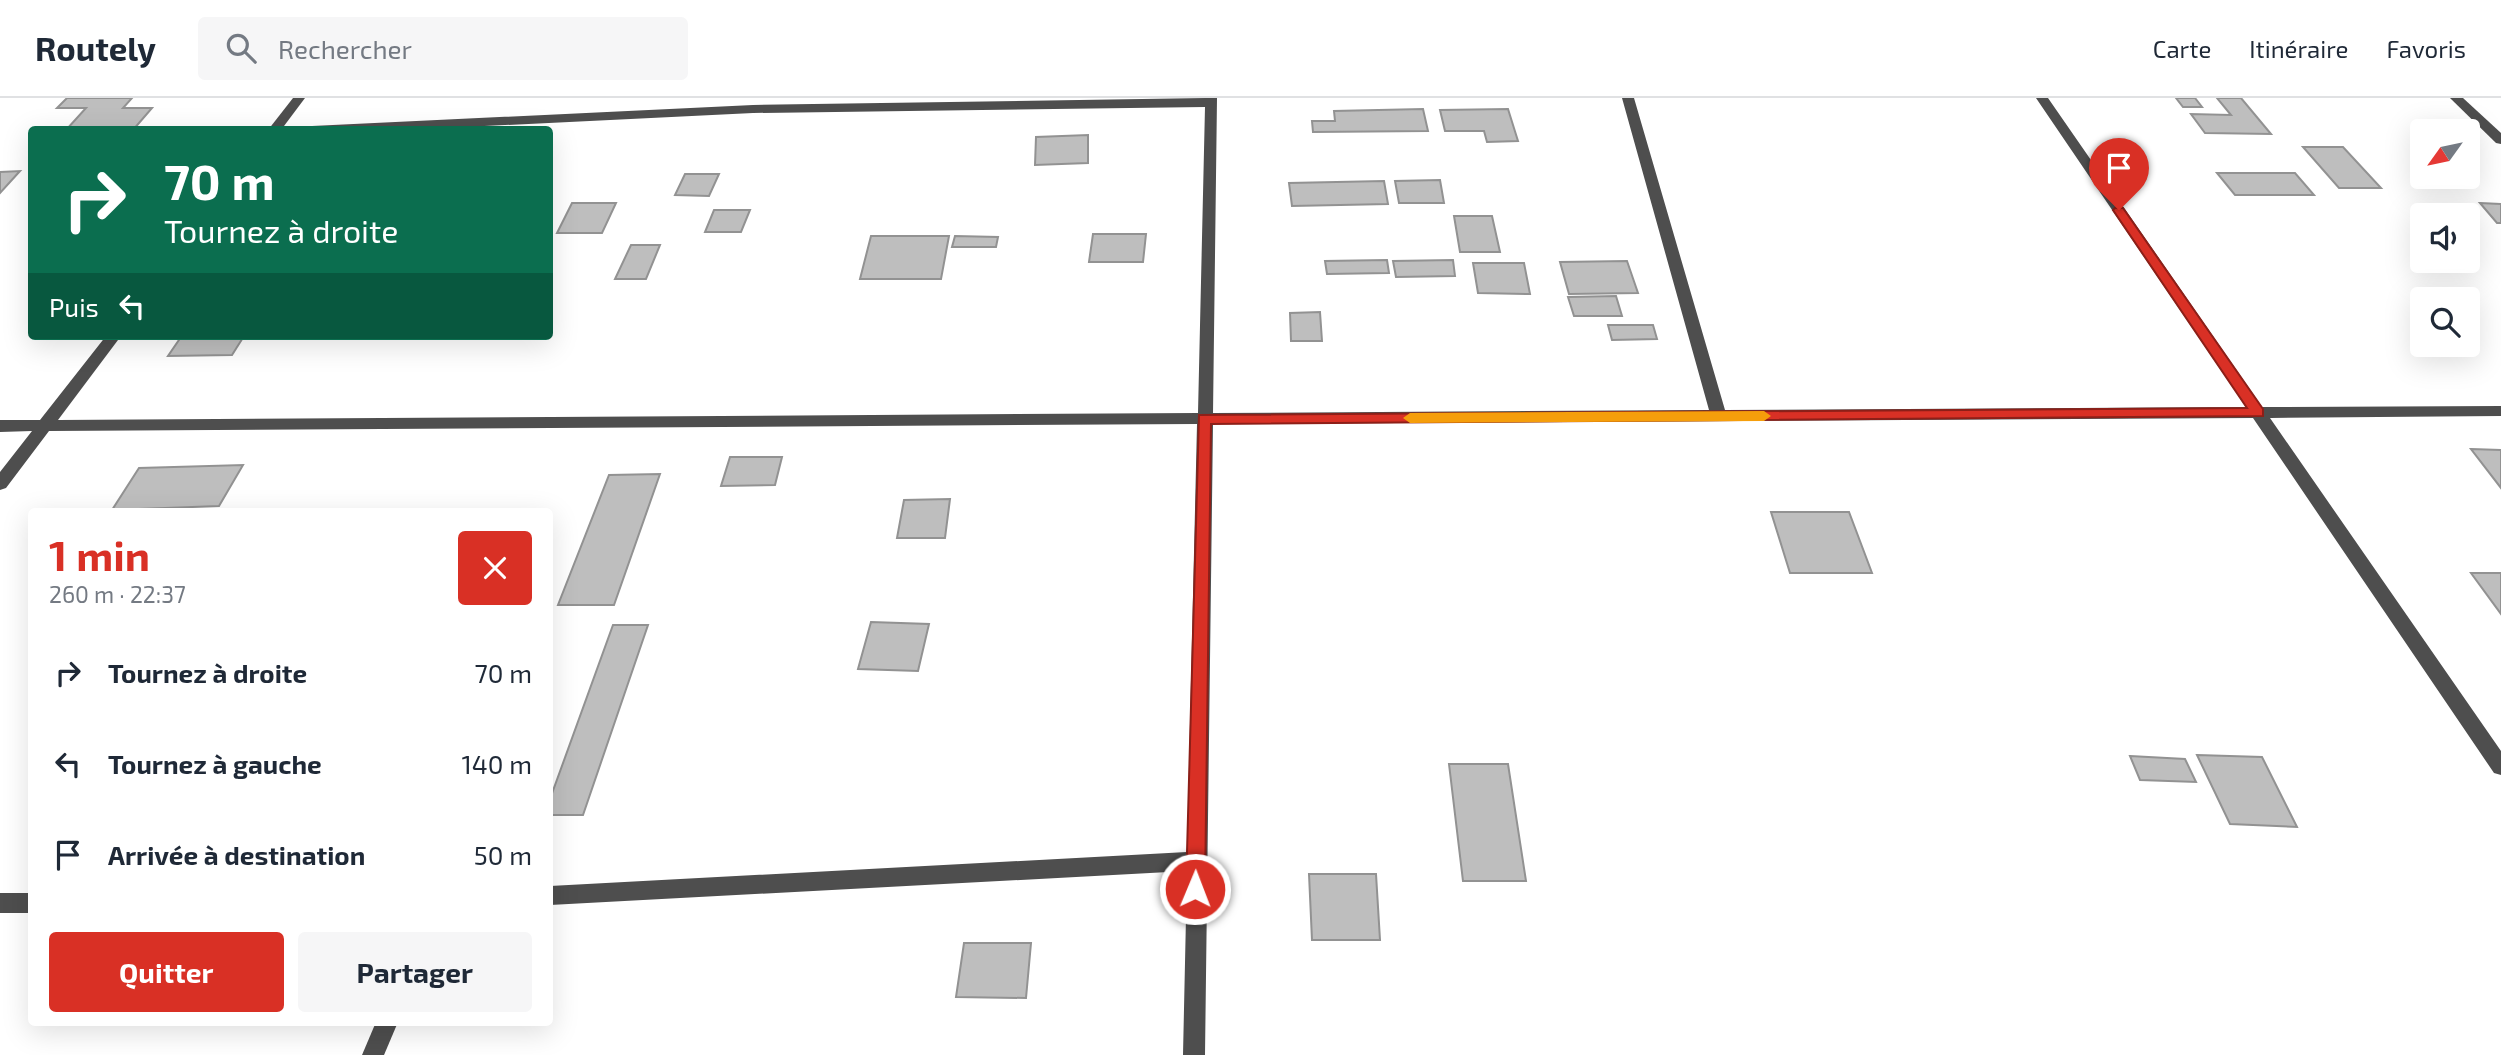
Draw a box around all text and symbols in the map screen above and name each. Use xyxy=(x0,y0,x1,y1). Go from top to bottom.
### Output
search box xyxy=(198,17,688,80)
text: Routely xyxy=(35,28,156,68)
icon: search xyxy=(222,29,260,67)
text: Rechercher xyxy=(278,33,412,64)
text: Carte xyxy=(2153,34,2211,63)
text: Itinéraire xyxy=(2249,34,2348,63)
text: Favoris xyxy=(2386,34,2466,63)
north arrow xyxy=(2410,119,2480,189)
map controls xyxy=(2410,119,2480,357)
pin xyxy=(2089,138,2149,210)
icon: arrive xyxy=(2100,149,2138,187)
text: 70 m xyxy=(164,151,275,210)
icon: right xyxy=(49,154,140,245)
button: sound xyxy=(2410,203,2480,273)
text: Tournez à droite xyxy=(164,211,398,249)
icon: left xyxy=(113,287,151,325)
button: search xyxy=(2410,287,2480,357)
text: Puis xyxy=(49,291,99,322)
text: 1 min xyxy=(49,529,150,579)
button: close xyxy=(458,531,532,605)
text: 260 m · 22:37 xyxy=(49,580,186,608)
icon: right xyxy=(49,654,87,692)
text: Tournez à droite xyxy=(108,657,307,688)
text: 70 m xyxy=(474,657,532,688)
icon: left xyxy=(49,745,87,783)
text: Tournez à gauche xyxy=(108,748,322,779)
text: 140 m xyxy=(461,748,532,779)
icon: arrive xyxy=(49,836,87,874)
text: Arrivée à destination xyxy=(108,839,365,870)
text: 50 m xyxy=(474,839,532,870)
position arrow xyxy=(1158,852,1232,926)
button: Quitter xyxy=(49,932,284,1012)
button: Partager xyxy=(298,932,532,1012)

